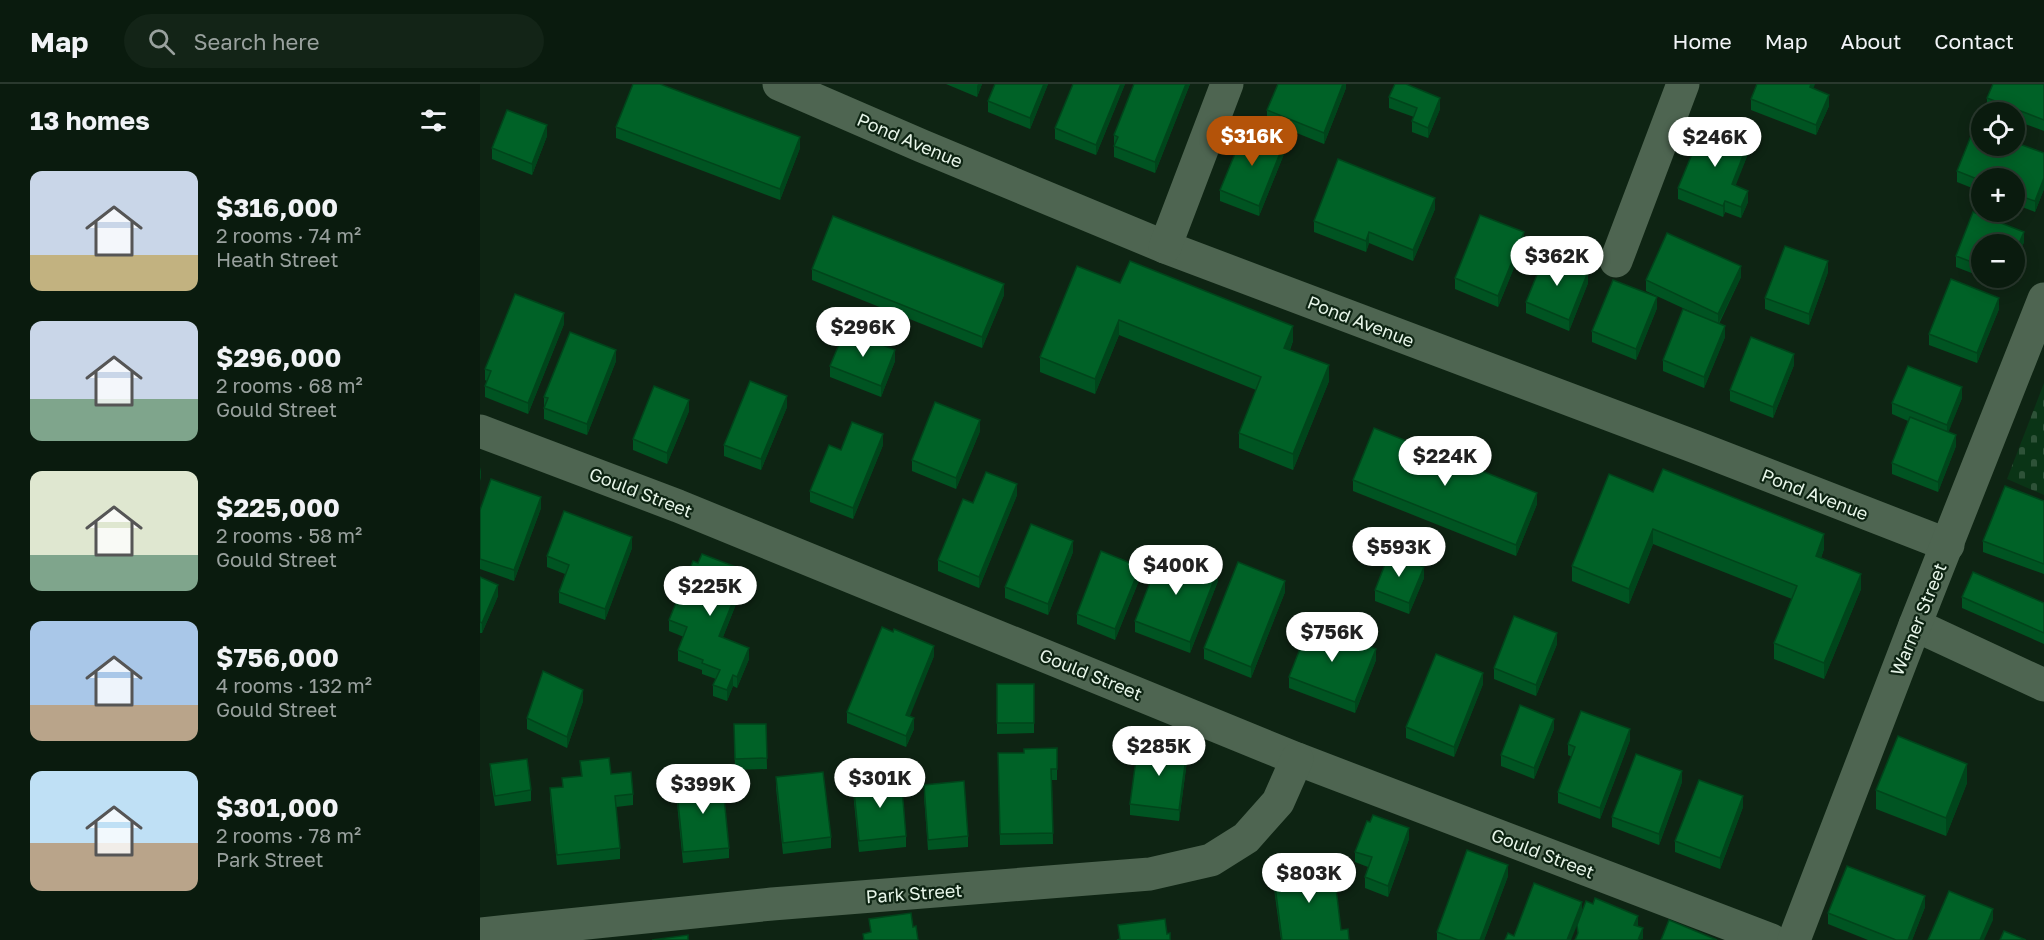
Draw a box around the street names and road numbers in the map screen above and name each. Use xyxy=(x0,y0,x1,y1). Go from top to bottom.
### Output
street label: Pond Avenue xyxy=(854,108,966,172)
street label: Pond Avenue xyxy=(1305,291,1417,351)
street label: Gould Street xyxy=(586,462,696,522)
street label: Pond Avenue xyxy=(1759,464,1871,524)
street label: Warner Street xyxy=(1885,559,1951,679)
street label: Gould Street xyxy=(1036,643,1146,705)
street label: Gould Street xyxy=(1488,823,1598,883)
street label: Park Street xyxy=(865,879,963,907)

